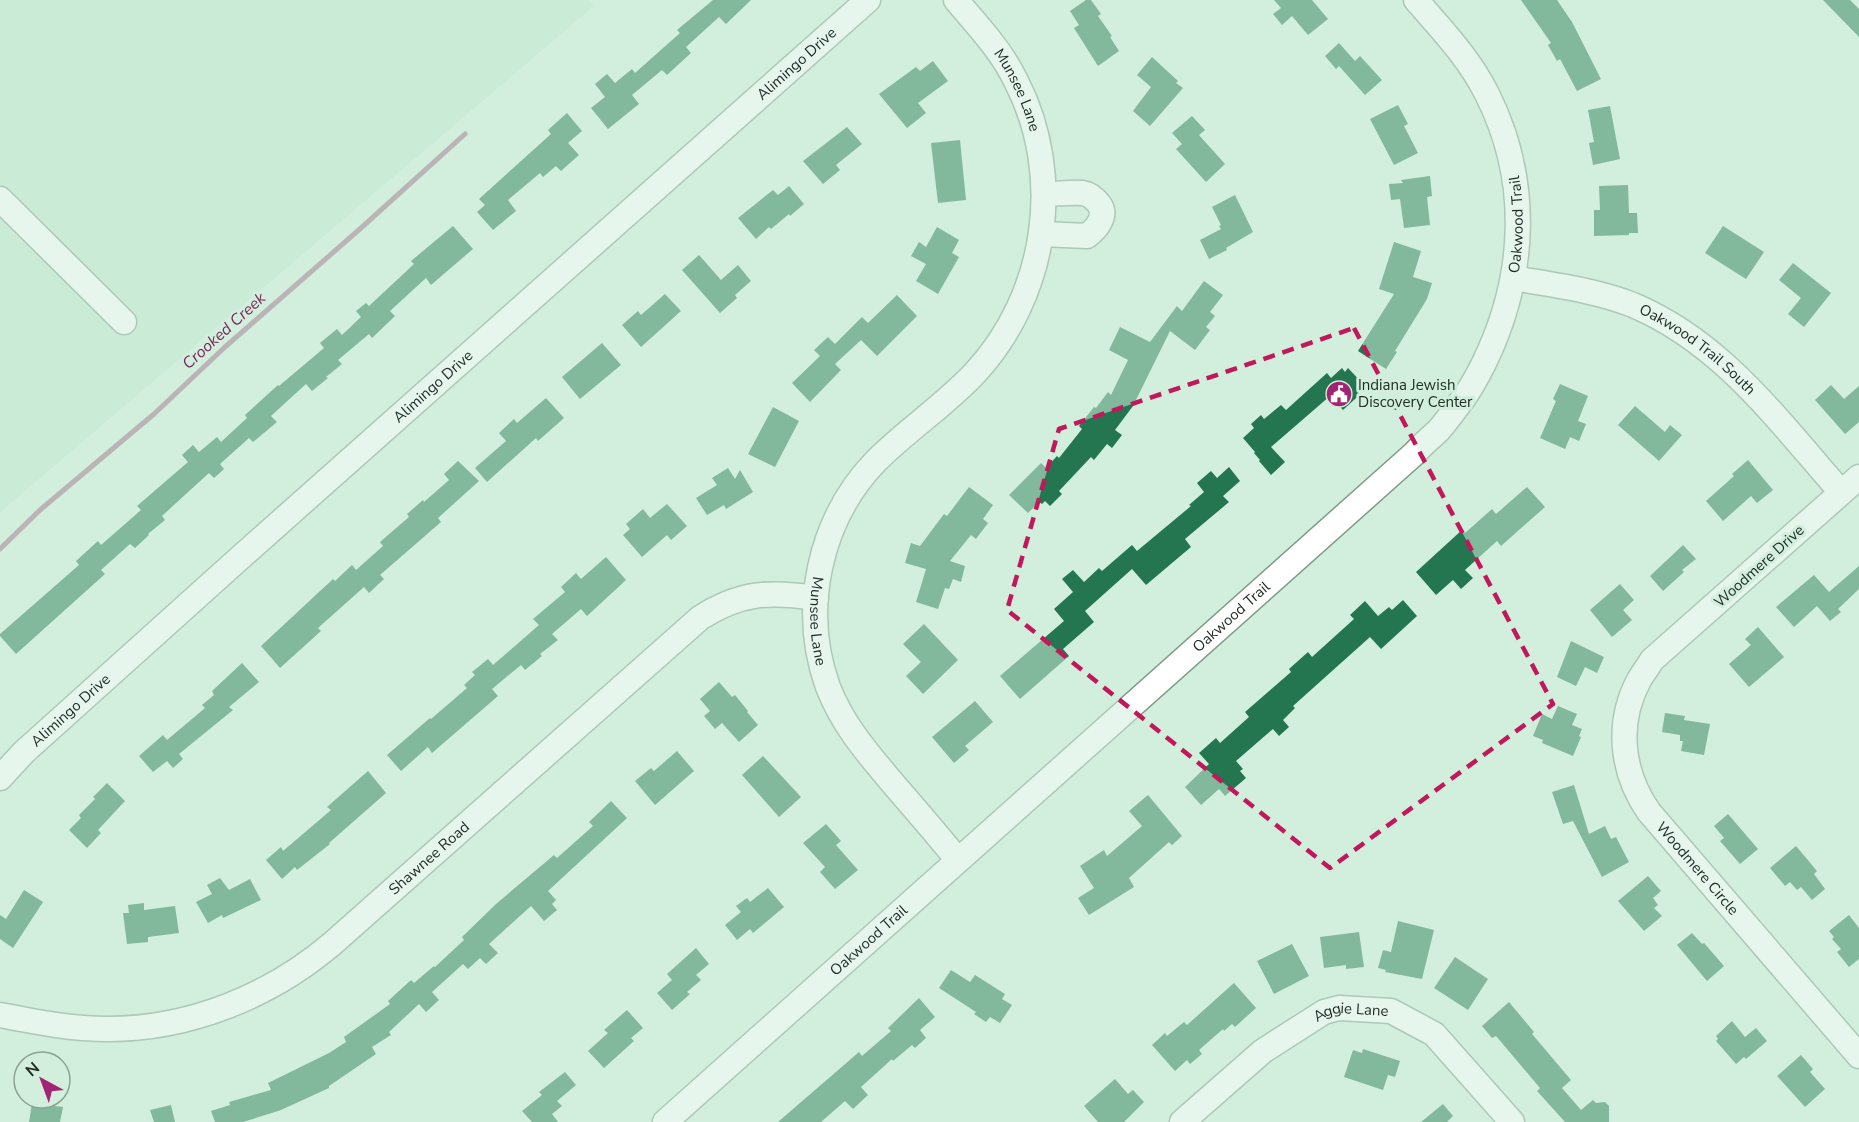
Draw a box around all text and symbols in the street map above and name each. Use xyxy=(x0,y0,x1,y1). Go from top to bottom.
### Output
street label: Alimingo Drive xyxy=(752,23,841,104)
street label: Munsee Lane xyxy=(989,45,1045,134)
street label: Oakwood Trail xyxy=(1504,174,1528,275)
water label: Crooked Creek xyxy=(177,287,271,374)
street label: Oakwood Trail South xyxy=(1636,299,1760,399)
street label: Alimingo Drive xyxy=(389,346,477,427)
place label: Indiana Jewish Discovery Center xyxy=(1358,375,1473,412)
public building icon: Indiana Jewish Discovery Center xyxy=(1324,379,1354,409)
street label: Woodmere Drive xyxy=(1710,520,1808,612)
street label: Munsee Lane xyxy=(805,575,831,668)
street label: Oakwood Trail xyxy=(1188,576,1275,657)
street label: Alimingo Drive xyxy=(27,669,115,751)
street label: Shawnee Road xyxy=(384,817,474,899)
street label: Woodmere Circle xyxy=(1652,817,1743,919)
street label: Oakwood Trail xyxy=(826,900,912,980)
street label: Aggie Lane xyxy=(1309,998,1389,1027)
north arrow xyxy=(12,1050,72,1110)
text: N xyxy=(21,1057,45,1082)

